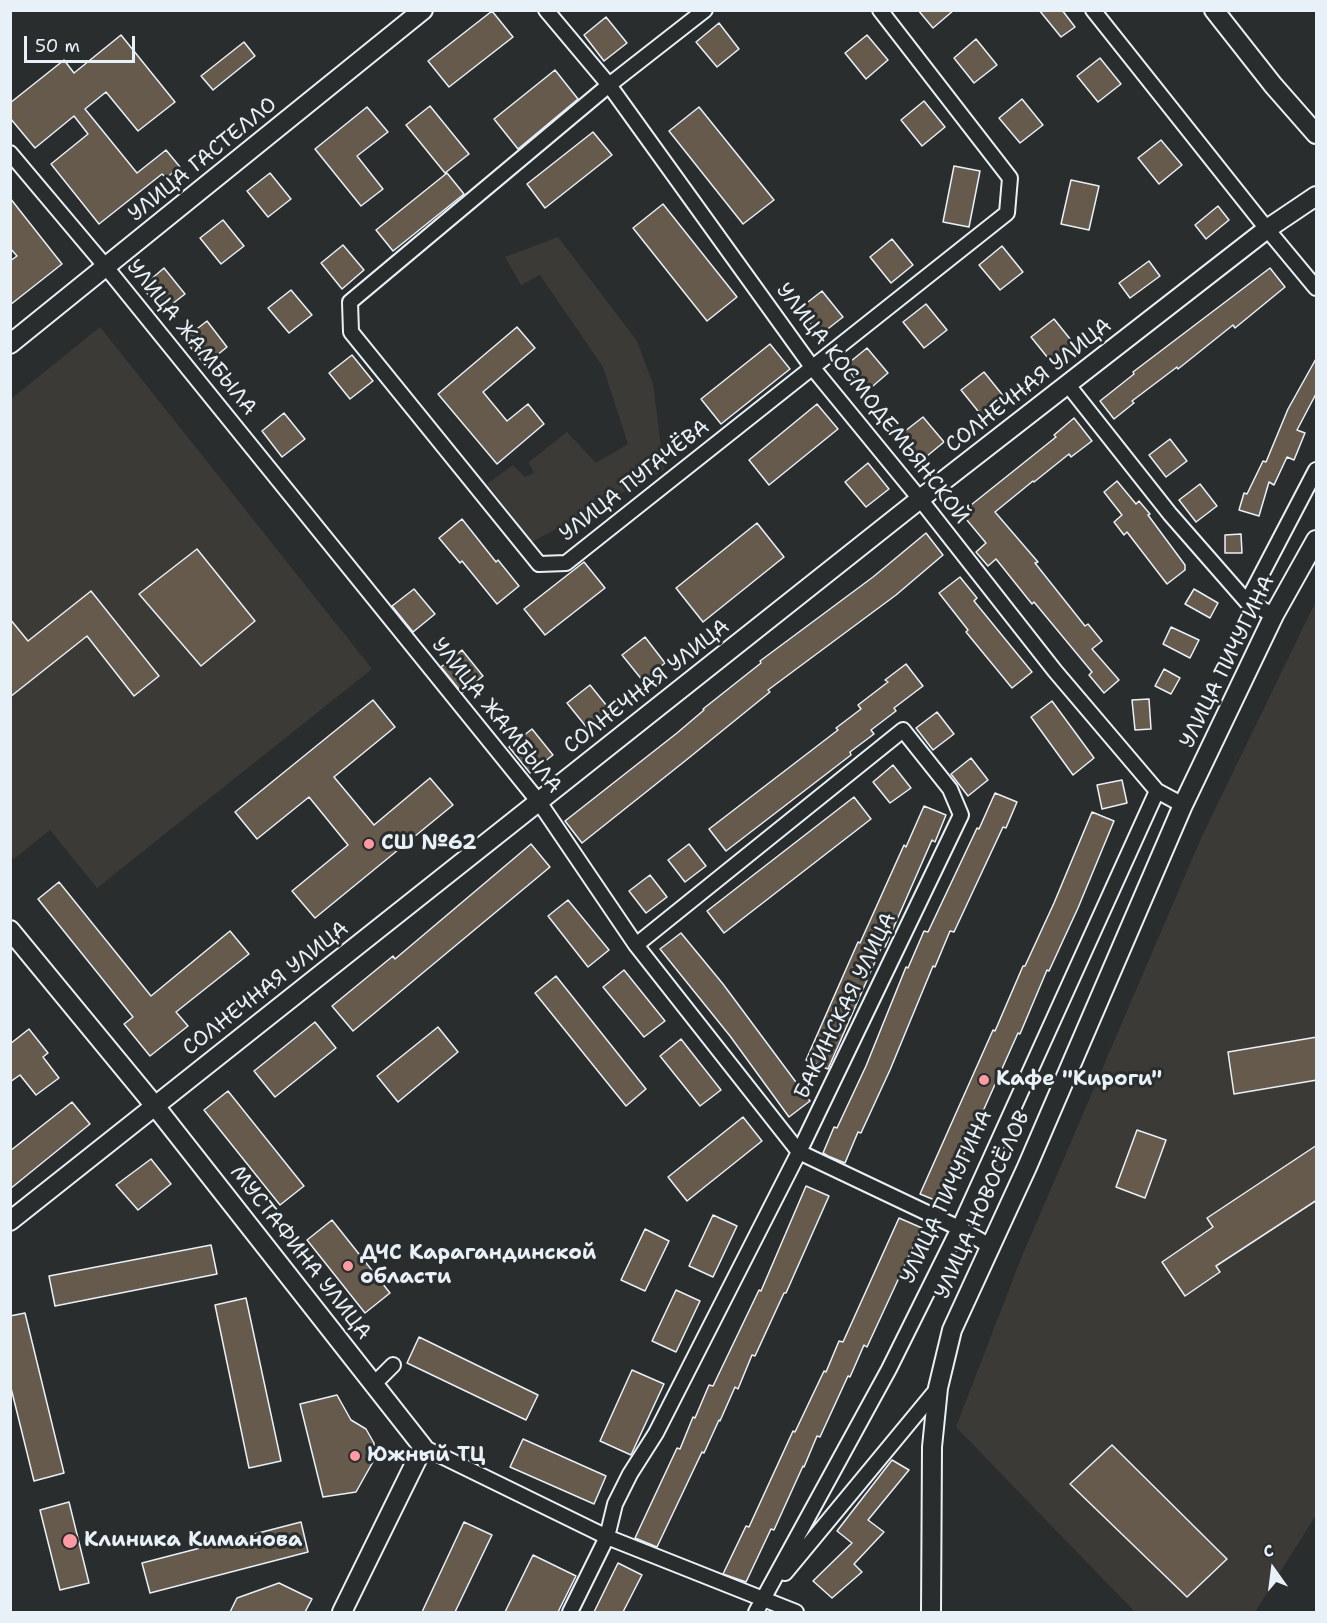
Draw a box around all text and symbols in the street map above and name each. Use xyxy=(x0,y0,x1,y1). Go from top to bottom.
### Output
scale bar xyxy=(27,24,138,62)
text: 50 m xyxy=(35,34,80,58)
street label: УЛИЦА ГАСТЕЛЛО xyxy=(124,93,282,227)
street label: УЛИЦА ЖАМБЫЛА xyxy=(121,255,261,421)
street label: УЛИЦА КОСМОДЕМЬЯНСКОЙ xyxy=(770,279,974,529)
street label: СОЛНЕЧНАЯ УЛИЦА xyxy=(941,313,1117,459)
street label: УЛИЦА ПУГАЧЁВА xyxy=(555,415,715,547)
street label: УЛИЦА ПИЧУГИНА xyxy=(1175,572,1281,752)
street label: СОЛНЕЧНАЯ УЛИЦА xyxy=(559,614,735,760)
street label: УЛИЦА ЖАМБЫЛА xyxy=(426,633,566,799)
place label: СШ №62 xyxy=(381,831,477,857)
marker: СШ №62 xyxy=(362,837,376,851)
street label: БАКИНСКАЯ УЛИЦА xyxy=(790,909,902,1103)
street label: СОЛНЕЧНАЯ УЛИЦА xyxy=(178,916,354,1062)
place label: Кафе "Кироги" xyxy=(996,1067,1162,1093)
marker: Кафе "Кироги" xyxy=(977,1073,991,1087)
street label: УЛИЦА ПИЧУГИНА xyxy=(896,1106,998,1288)
street label: УЛИЦА НОВОСЁЛОВ xyxy=(930,1107,1036,1303)
street label: МУСТАФИНА УЛИЦА xyxy=(224,1161,376,1345)
place label: ДЧС Карагандинской области xyxy=(360,1241,596,1291)
marker: ДЧС Карагандинской области xyxy=(341,1259,355,1273)
place label: Южный ТЦ xyxy=(367,1443,485,1469)
marker: Южный ТЦ xyxy=(348,1449,362,1463)
place label: Клиника Киманова xyxy=(84,1528,302,1554)
marker: Клиника Киманова xyxy=(61,1532,79,1550)
north arrow xyxy=(1243,1539,1303,1599)
text: С xyxy=(1261,1540,1276,1562)

